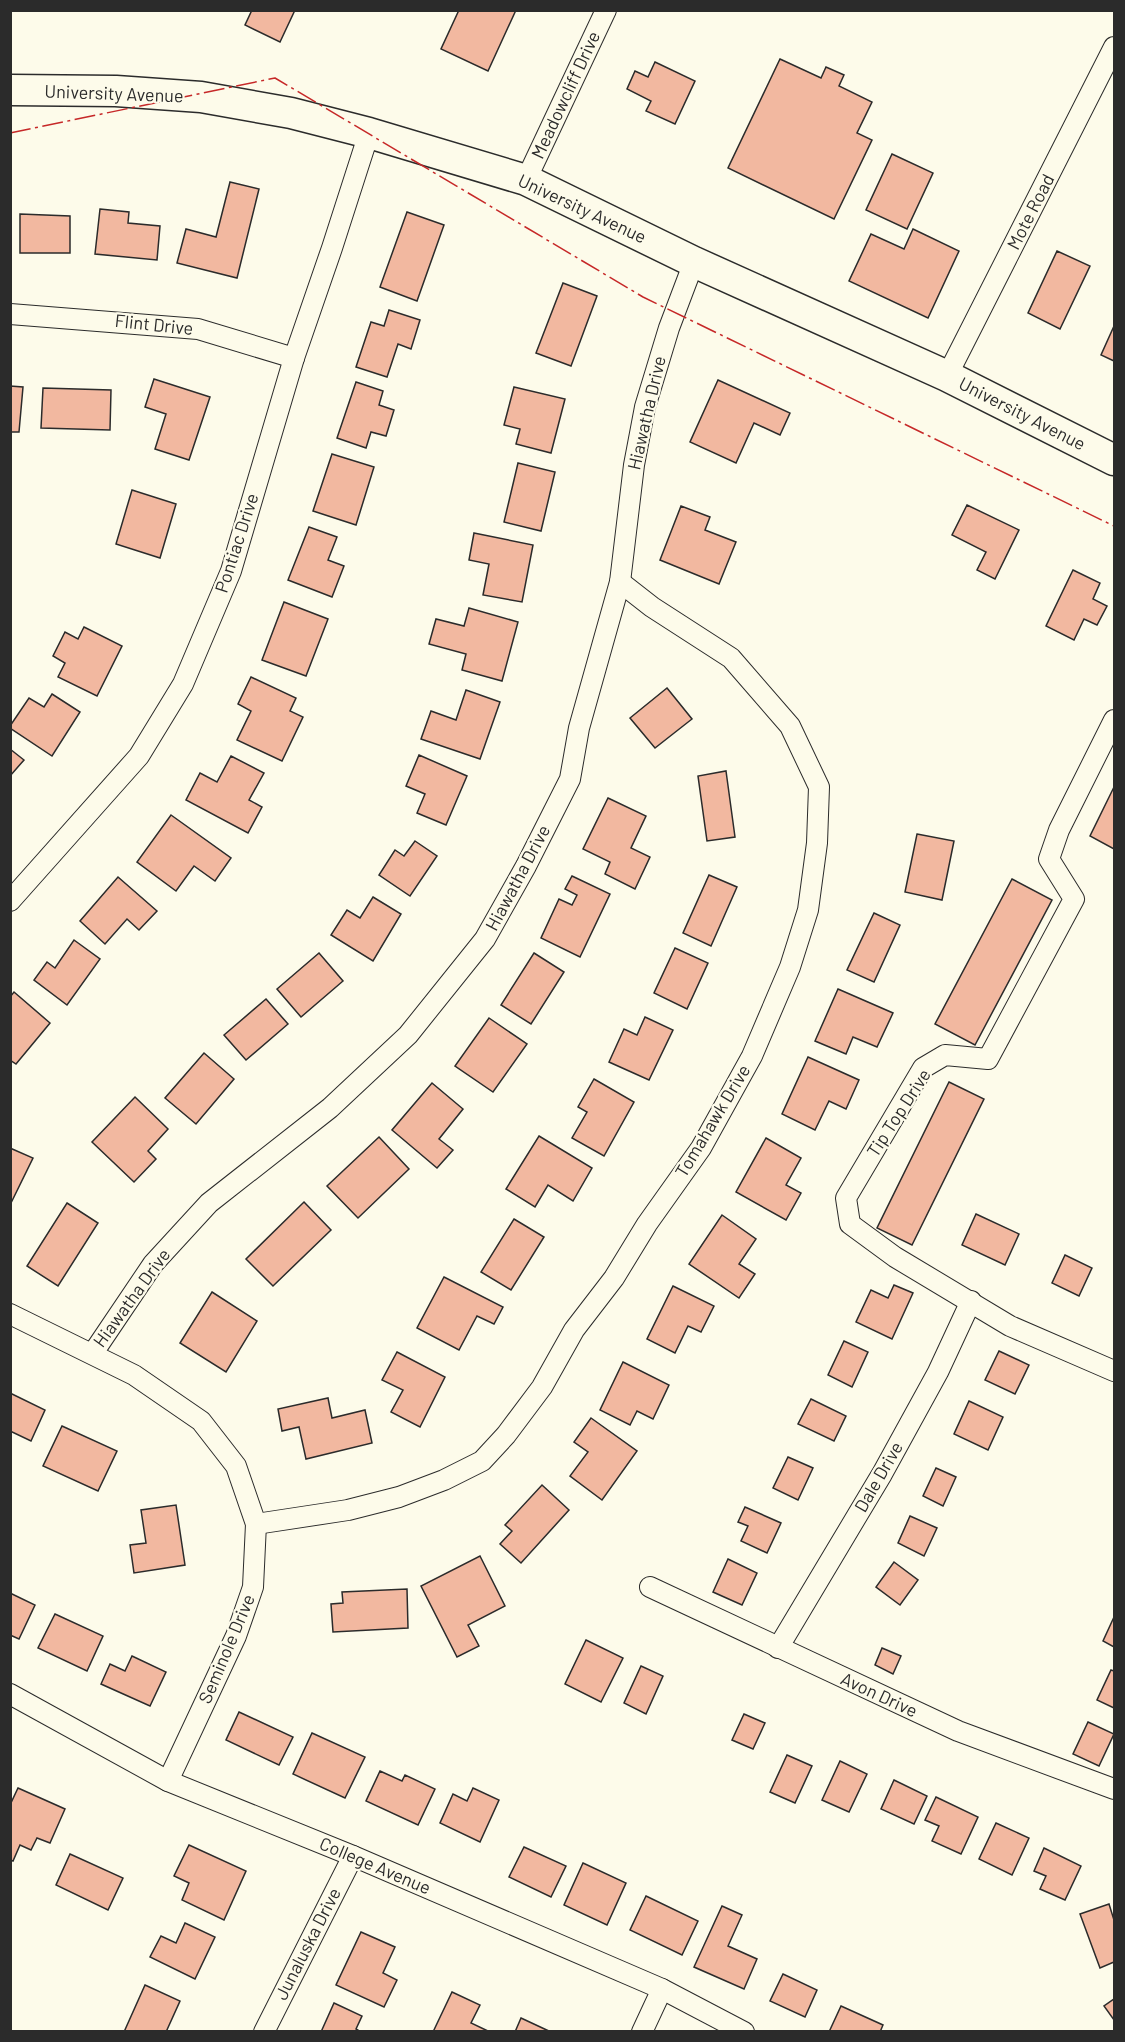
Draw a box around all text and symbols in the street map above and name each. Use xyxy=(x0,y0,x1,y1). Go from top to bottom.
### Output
street label: Meadowcliff Drive xyxy=(526,27,604,162)
street label: University Avenue xyxy=(44,80,184,106)
street label: University Avenue xyxy=(515,169,650,247)
street label: Mote Road xyxy=(1002,170,1058,253)
street label: Flint Drive xyxy=(114,309,194,339)
street label: Hiawatha Drive xyxy=(622,354,670,472)
street label: University Avenue xyxy=(955,372,1089,455)
street label: Pontiac Drive xyxy=(210,490,262,595)
street label: Hiawatha Drive xyxy=(480,821,554,934)
street label: Tomahawk Drive xyxy=(670,1060,754,1181)
street label: Tip Top Drive xyxy=(862,1064,935,1161)
street label: Hiawatha Drive xyxy=(88,1244,174,1351)
street label: Dale Drive xyxy=(849,1437,907,1516)
street label: Seminole Drive xyxy=(193,1591,259,1706)
street label: Avon Drive xyxy=(838,1667,921,1721)
street label: College Avenue xyxy=(316,1832,434,1898)
street label: Junaluska Drive xyxy=(269,1884,345,2003)

